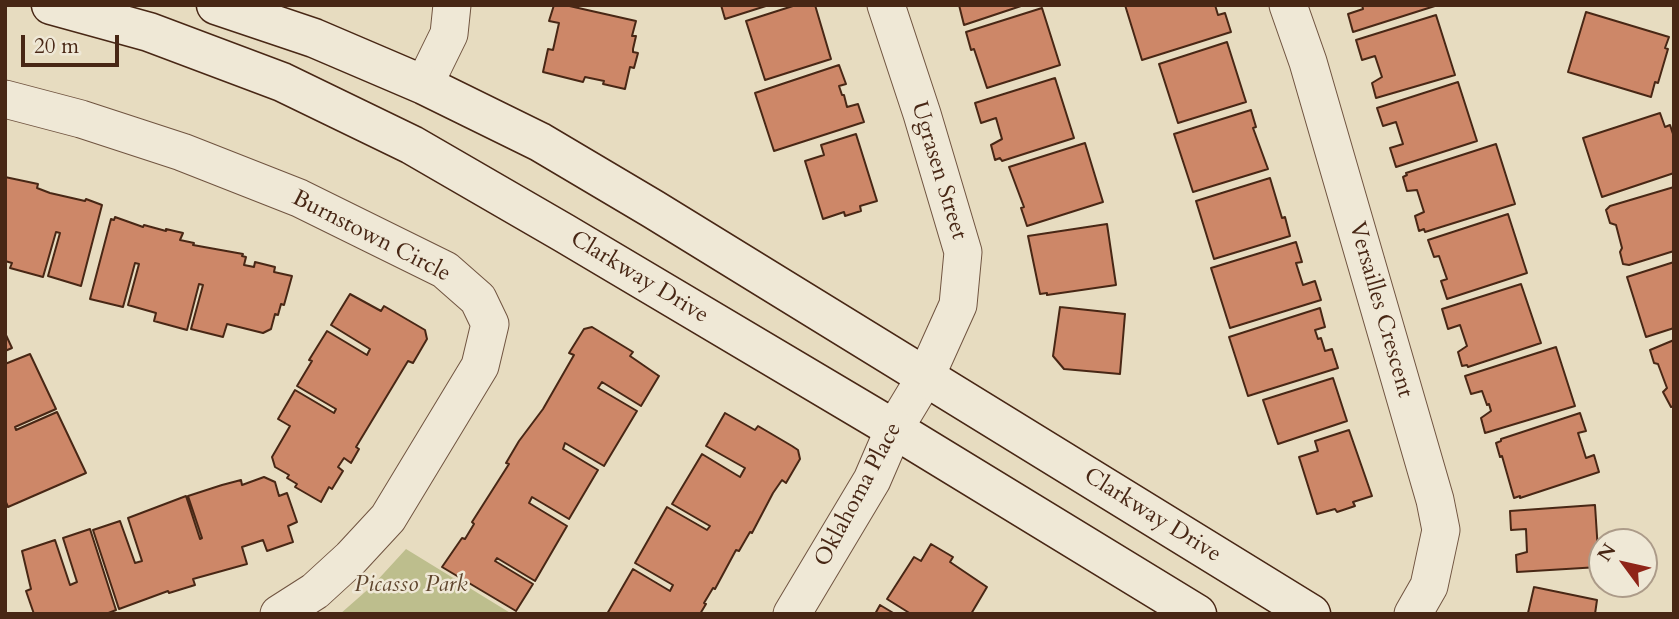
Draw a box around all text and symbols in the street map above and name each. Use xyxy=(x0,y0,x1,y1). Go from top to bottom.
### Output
scale bar xyxy=(24,21,122,65)
text: 20 m xyxy=(34,32,79,61)
street label: Ugrasen Street xyxy=(904,99,972,243)
street label: Burnstown Circle xyxy=(287,185,455,289)
street label: Versailles Crescent xyxy=(1342,219,1418,401)
street label: Clarkway Drive xyxy=(565,226,713,330)
street label: Oklahoma Place xyxy=(810,418,908,572)
street label: Clarkway Drive xyxy=(1078,463,1226,569)
north arrow xyxy=(1588,528,1658,598)
text: N xyxy=(1592,539,1622,567)
park label: Picasso Park xyxy=(354,572,468,600)

